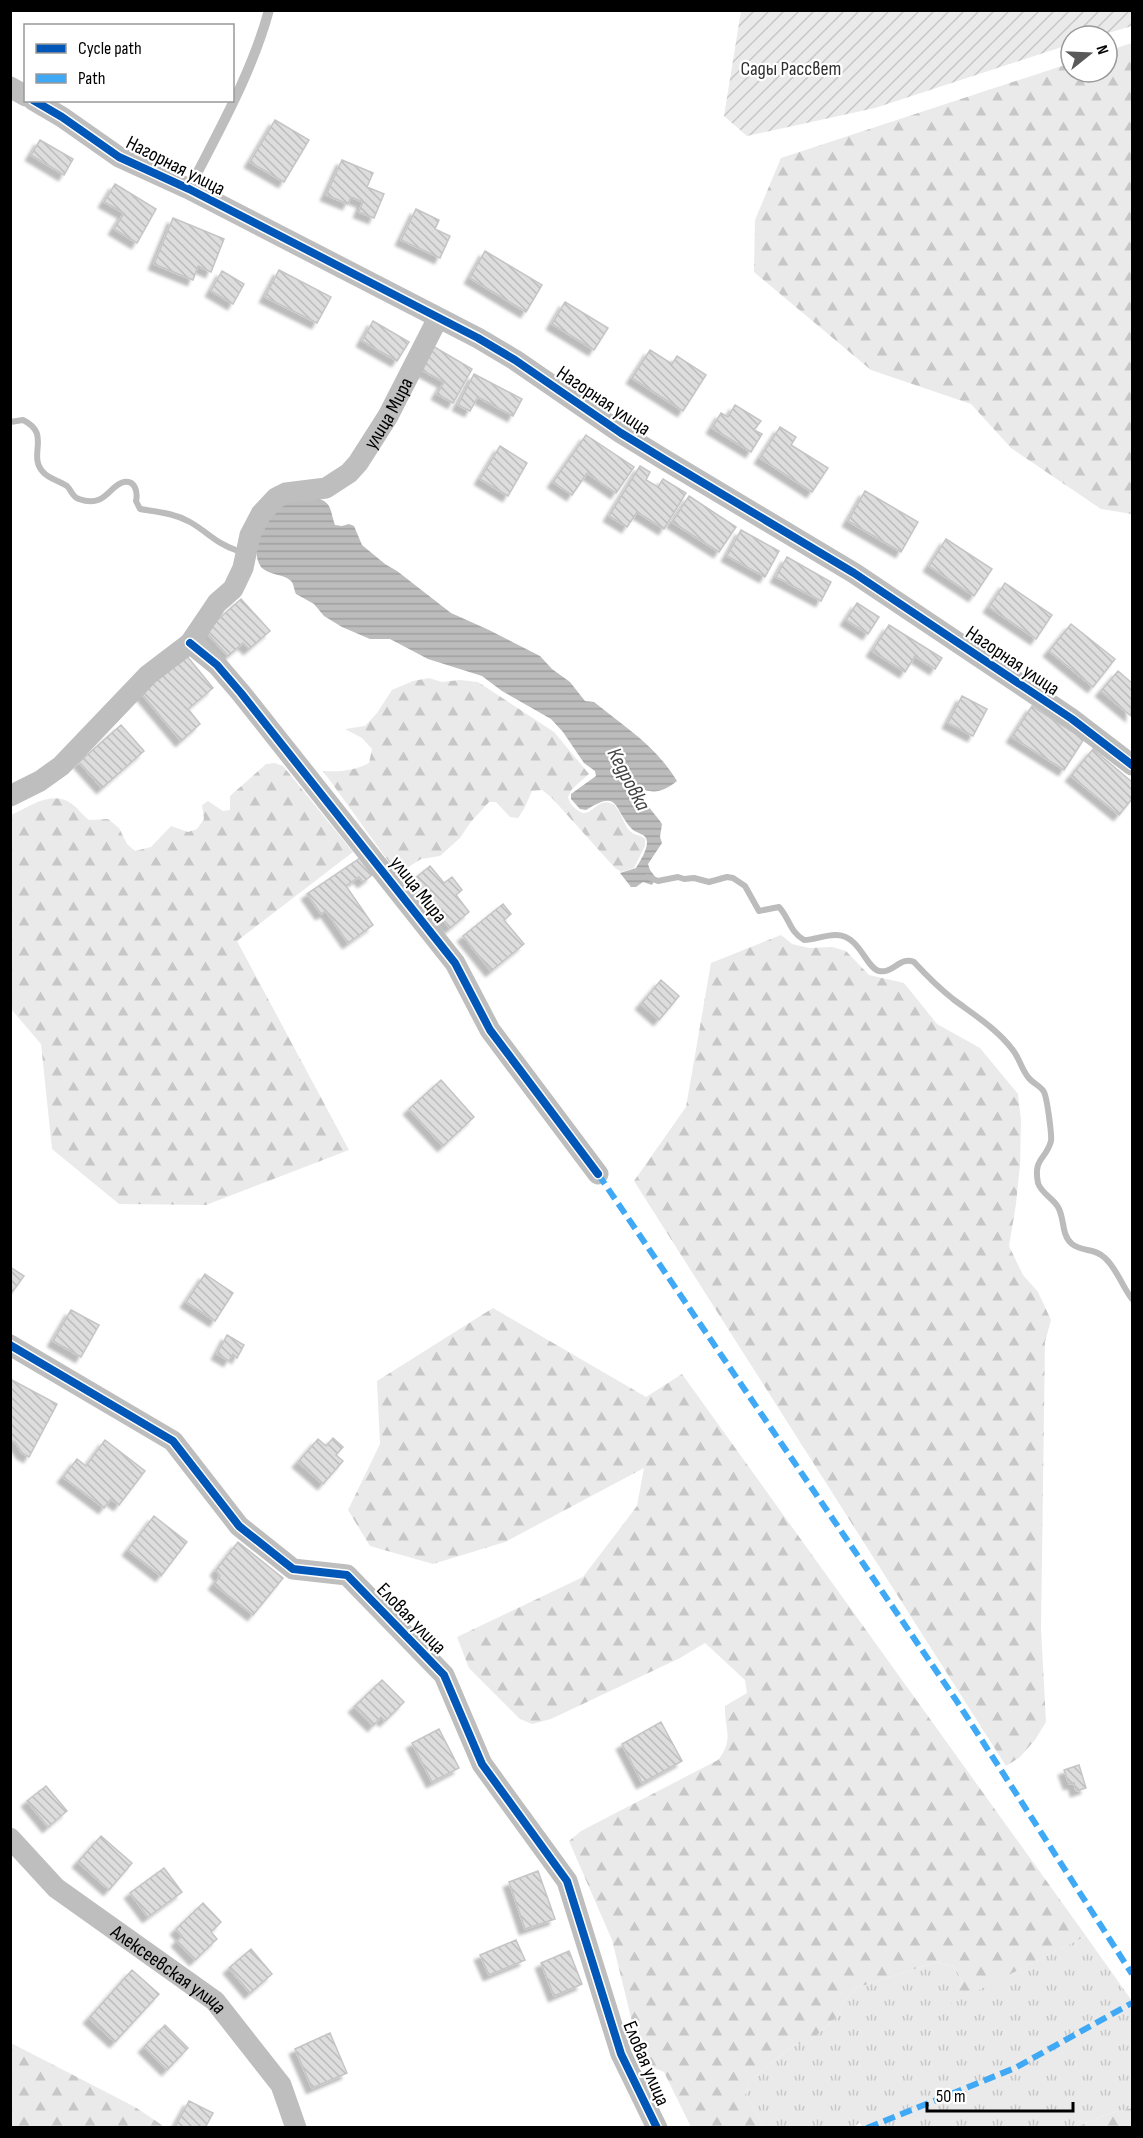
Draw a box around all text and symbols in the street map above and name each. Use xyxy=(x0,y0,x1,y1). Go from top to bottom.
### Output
legend xyxy=(24,24,234,102)
north arrow xyxy=(1059,24,1119,84)
text: Cycle path xyxy=(78,38,142,59)
text: N xyxy=(1091,43,1112,57)
park label: Сады Рассвет xyxy=(741,57,841,81)
text: Path xyxy=(78,68,106,89)
street label: Нагорная улица xyxy=(122,131,229,201)
street label: Нагорная улица xyxy=(552,361,655,441)
street label: улица Мира xyxy=(359,374,419,454)
street label: Нагорная улица xyxy=(961,621,1064,701)
water label: Кедровка xyxy=(602,744,656,815)
street label: улица Мира xyxy=(385,851,452,928)
street label: Еловая улица xyxy=(372,1578,451,1659)
street label: Алексеевская улица xyxy=(105,1919,231,2019)
street label: Еловая улица xyxy=(618,2017,675,2109)
scale bar xyxy=(927,2075,1072,2113)
text: 50 m xyxy=(936,2086,966,2107)

